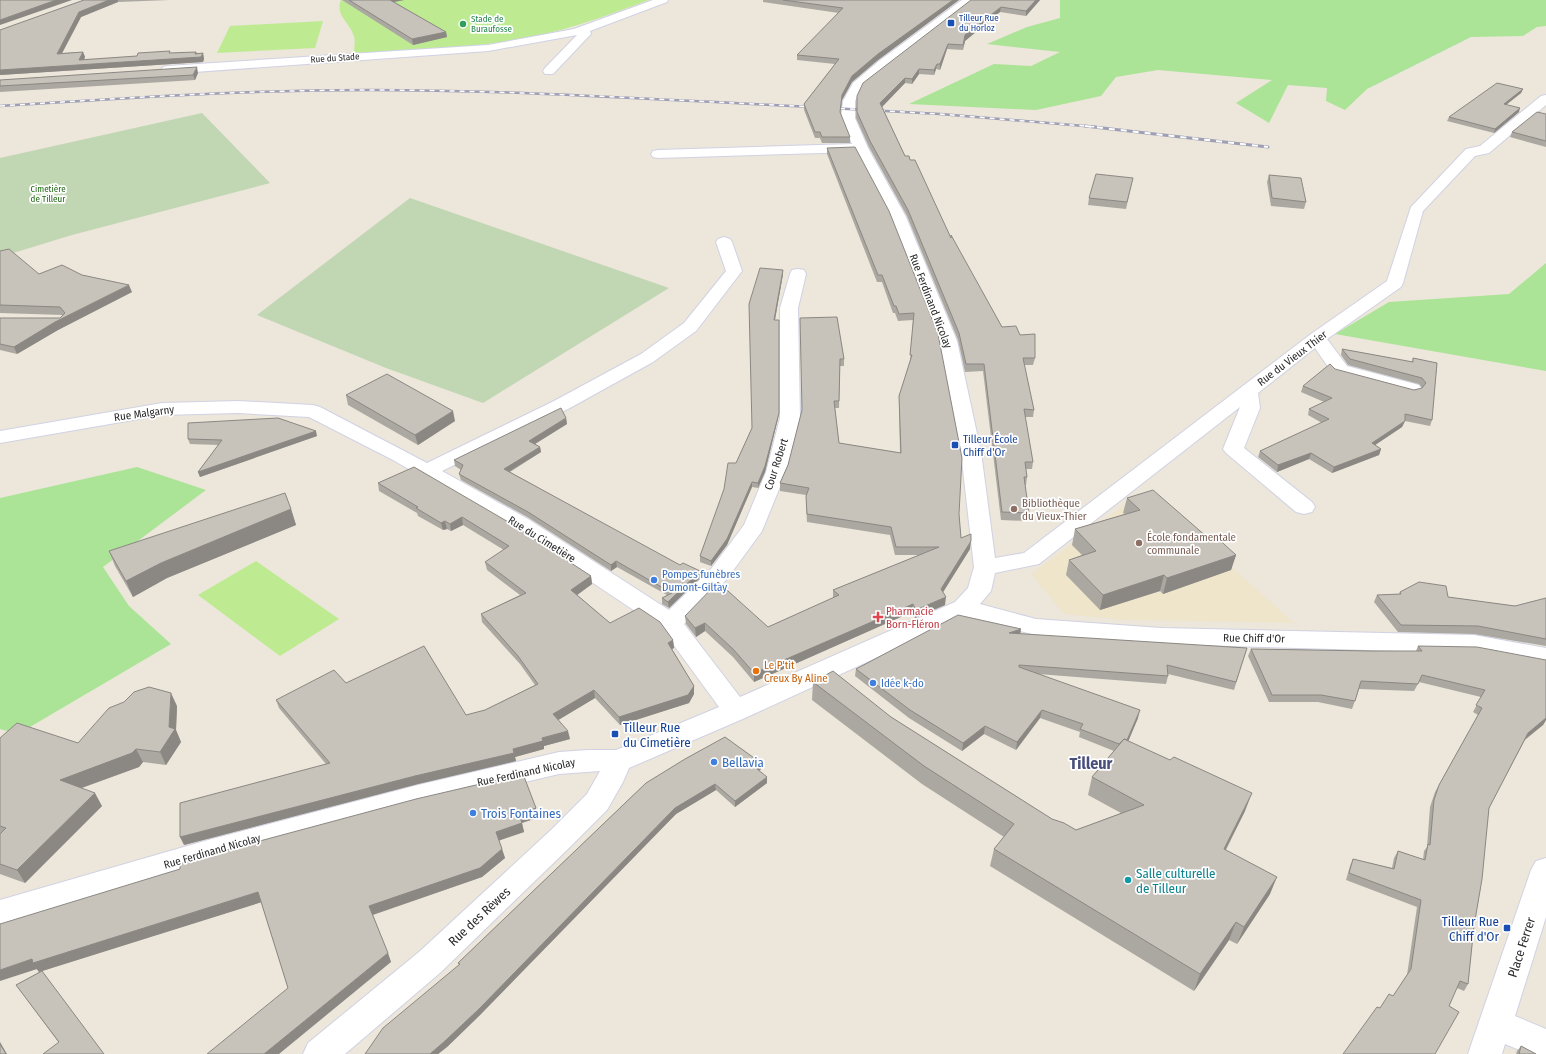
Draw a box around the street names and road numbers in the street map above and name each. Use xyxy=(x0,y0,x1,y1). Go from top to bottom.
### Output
street label: Rue du Stade xyxy=(310,51,360,65)
street label: Rue Ferdinand Nicolay xyxy=(907,252,955,350)
street label: Rue du Vieux Thier xyxy=(1255,328,1330,389)
street label: Rue Malgarny xyxy=(113,403,175,424)
street label: Cour Robert xyxy=(762,436,791,492)
street label: Rue du Cimetière xyxy=(506,514,578,565)
street label: Rue Chiff d'Or xyxy=(1223,631,1285,646)
street label: Rue Ferdinand Nicolay xyxy=(476,756,576,789)
street label: Rue Ferdinand Nicolay xyxy=(162,831,262,872)
street label: Rue des Rèwes xyxy=(445,884,514,949)
street label: Place Ferrer xyxy=(1505,915,1538,979)

